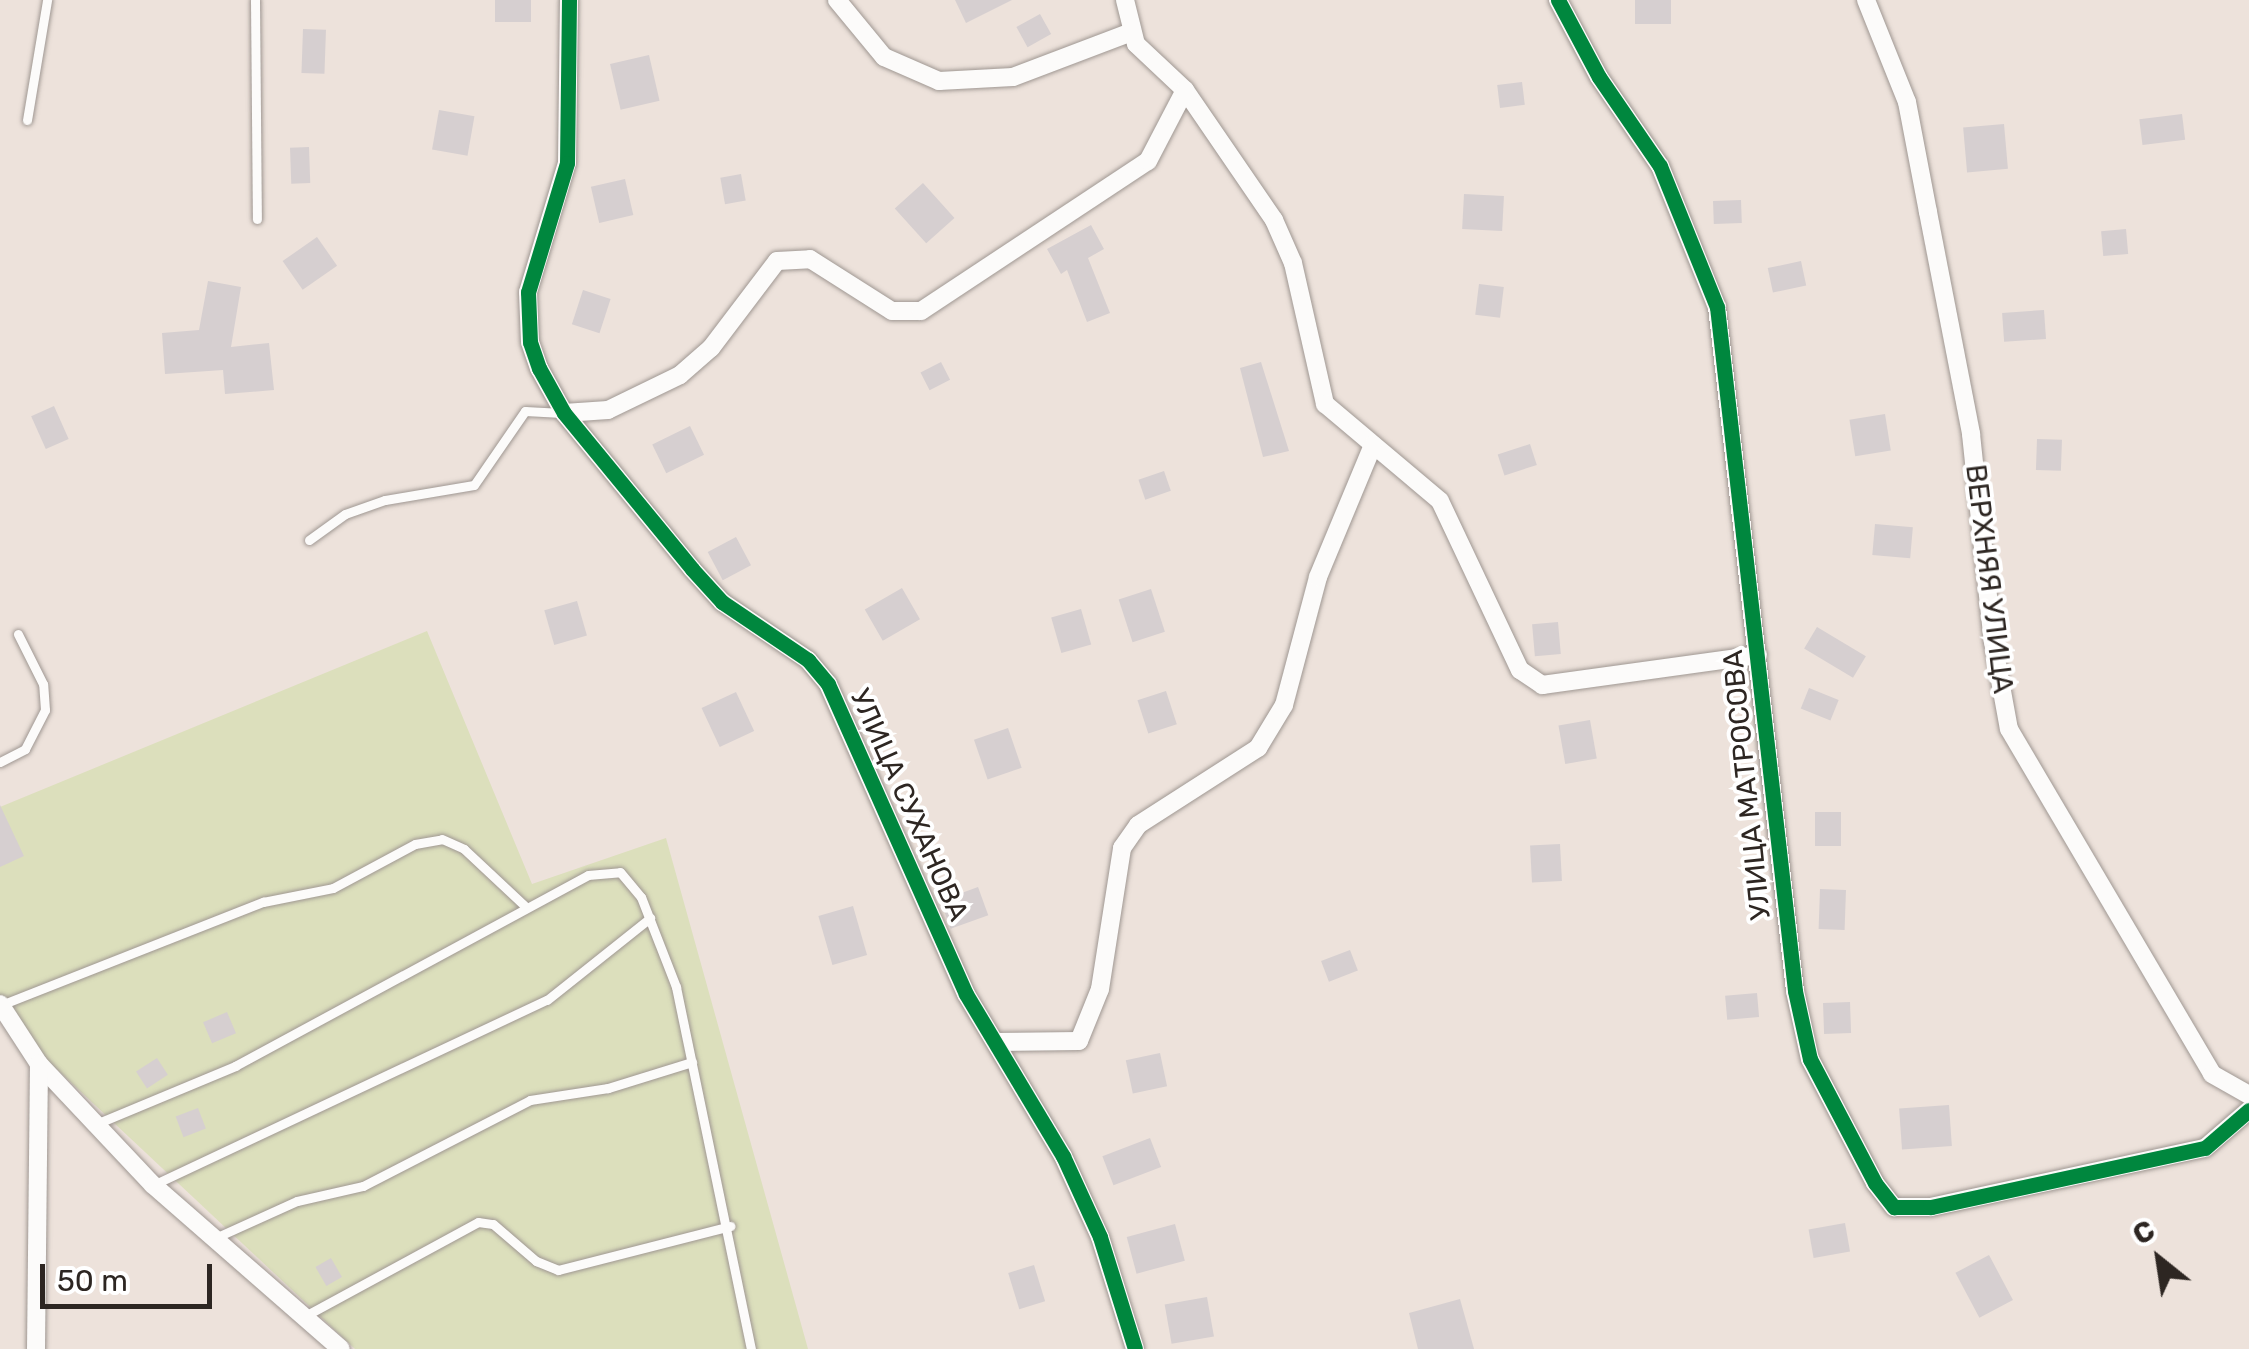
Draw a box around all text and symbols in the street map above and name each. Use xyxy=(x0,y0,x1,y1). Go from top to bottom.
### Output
street label: ВЕРХНЯЯ УЛИЦА xyxy=(1958,462,2020,696)
street label: УЛИЦА МАТРОСОВА xyxy=(1716,648,1778,922)
street label: УЛИЦА СУХАНОВА xyxy=(843,684,975,926)
north arrow xyxy=(2109,1209,2209,1309)
text: С xyxy=(2127,1213,2161,1252)
scale bar xyxy=(45,1244,218,1306)
text: 50 m xyxy=(57,1263,128,1299)

